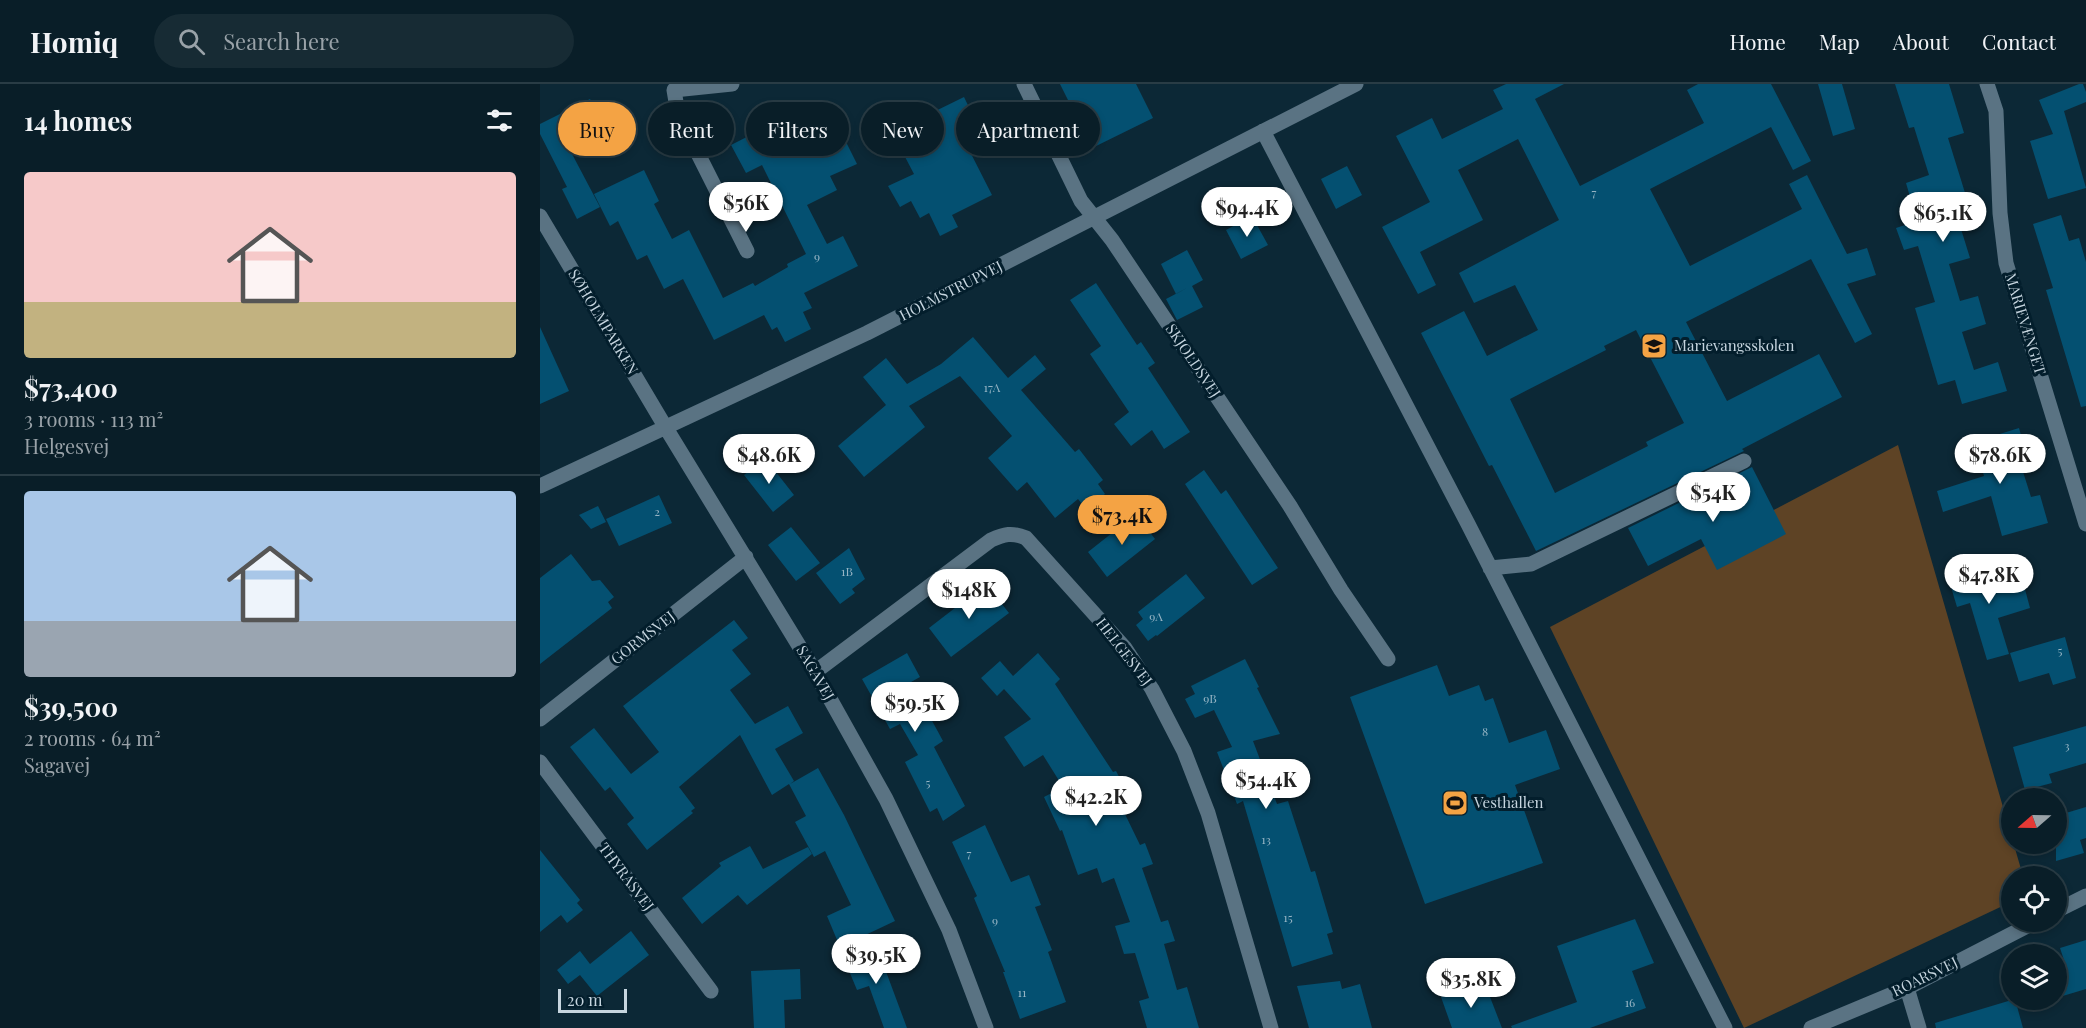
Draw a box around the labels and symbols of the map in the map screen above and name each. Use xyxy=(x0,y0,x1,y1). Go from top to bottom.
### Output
pin: $56K xyxy=(710,182,782,233)
house number: 7 xyxy=(1592,184,1597,200)
pin: $94.4K xyxy=(1198,187,1296,238)
pin: $65.1K xyxy=(1894,192,1992,243)
house number: 9 xyxy=(814,248,820,264)
street label: HOLMSTRUPVEJ xyxy=(895,255,1006,325)
street label: SØHOLMPARKEN xyxy=(564,265,643,378)
street label: MARIEVÆNGET xyxy=(2001,270,2051,377)
street label: SKJOLDSVEJ xyxy=(1162,320,1226,401)
school or university icon: Marievangsskolen xyxy=(1639,331,1669,361)
place label: Marievangsskolen xyxy=(1674,335,1794,355)
house number: 17A xyxy=(984,379,1001,395)
pin: $48.6K xyxy=(720,434,818,485)
pin: $78.6K xyxy=(1951,434,2049,485)
pin: $54K xyxy=(1677,472,1749,523)
pin: $73.4K xyxy=(1073,495,1171,546)
house number: 2 xyxy=(654,503,660,519)
pin: $47.8K xyxy=(1940,554,2038,605)
house number: 1B xyxy=(841,563,853,579)
pin: $148K xyxy=(927,569,1011,620)
street label: GORMSVEJ xyxy=(606,606,679,668)
house number: 9A xyxy=(1149,608,1163,624)
street label: HELGESVEJ xyxy=(1092,613,1158,689)
street label: SAGAVEJ xyxy=(792,641,840,704)
house number: 5 xyxy=(2058,642,2063,658)
pin: $59.5K xyxy=(866,682,964,733)
house number: 9B xyxy=(1203,690,1217,706)
house number: 8 xyxy=(1482,723,1488,739)
house number: 3 xyxy=(2064,737,2070,753)
pin: $54.4K xyxy=(1217,759,1315,810)
house number: 5 xyxy=(926,774,931,790)
pin: $42.2K xyxy=(1047,776,1145,827)
sports icon: Vesthallen xyxy=(1440,788,1470,818)
north arrow xyxy=(2001,788,2067,854)
place label: Vesthallen xyxy=(1473,792,1543,812)
house number: 13 xyxy=(1261,831,1271,847)
street label: THYRASVEJ xyxy=(595,838,659,915)
house number: 7 xyxy=(967,845,972,861)
house number: 15 xyxy=(1283,909,1293,925)
house number: 9 xyxy=(992,912,998,928)
pin: $39.5K xyxy=(827,934,925,985)
street label: ROARSVEJ xyxy=(1888,951,1961,1001)
pin: $35.8K xyxy=(1422,958,1520,1009)
house number: 11 xyxy=(1018,984,1027,1000)
scale bar xyxy=(558,986,627,1014)
house number: 16 xyxy=(1625,994,1635,1010)

